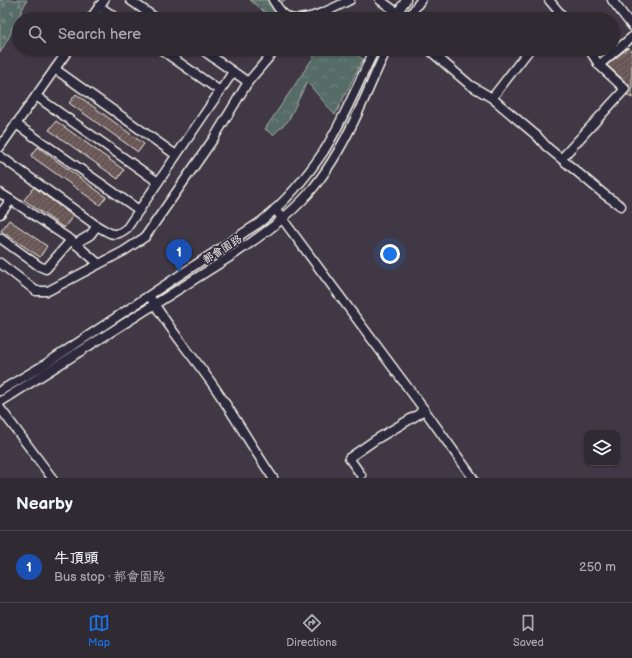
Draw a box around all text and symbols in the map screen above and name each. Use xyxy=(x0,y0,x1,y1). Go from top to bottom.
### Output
search box xyxy=(12,12,620,56)
icon: search xyxy=(26,23,48,45)
text: Search here xyxy=(58,25,141,44)
street label: 都會園路 xyxy=(200,232,244,267)
pin: 1 xyxy=(166,239,192,272)
your location xyxy=(380,244,400,264)
map controls xyxy=(584,430,620,466)
button: layers xyxy=(584,430,620,466)
text: Nearby xyxy=(16,494,73,514)
text: 牛頂頭 xyxy=(54,549,99,568)
text: 1 xyxy=(26,559,32,575)
text: 250 m xyxy=(579,559,616,575)
text: Bus stop · 都會園路 xyxy=(54,569,166,585)
tab: Map xyxy=(88,612,110,649)
tab: Directions xyxy=(286,612,337,649)
tab: Saved xyxy=(513,612,544,649)

